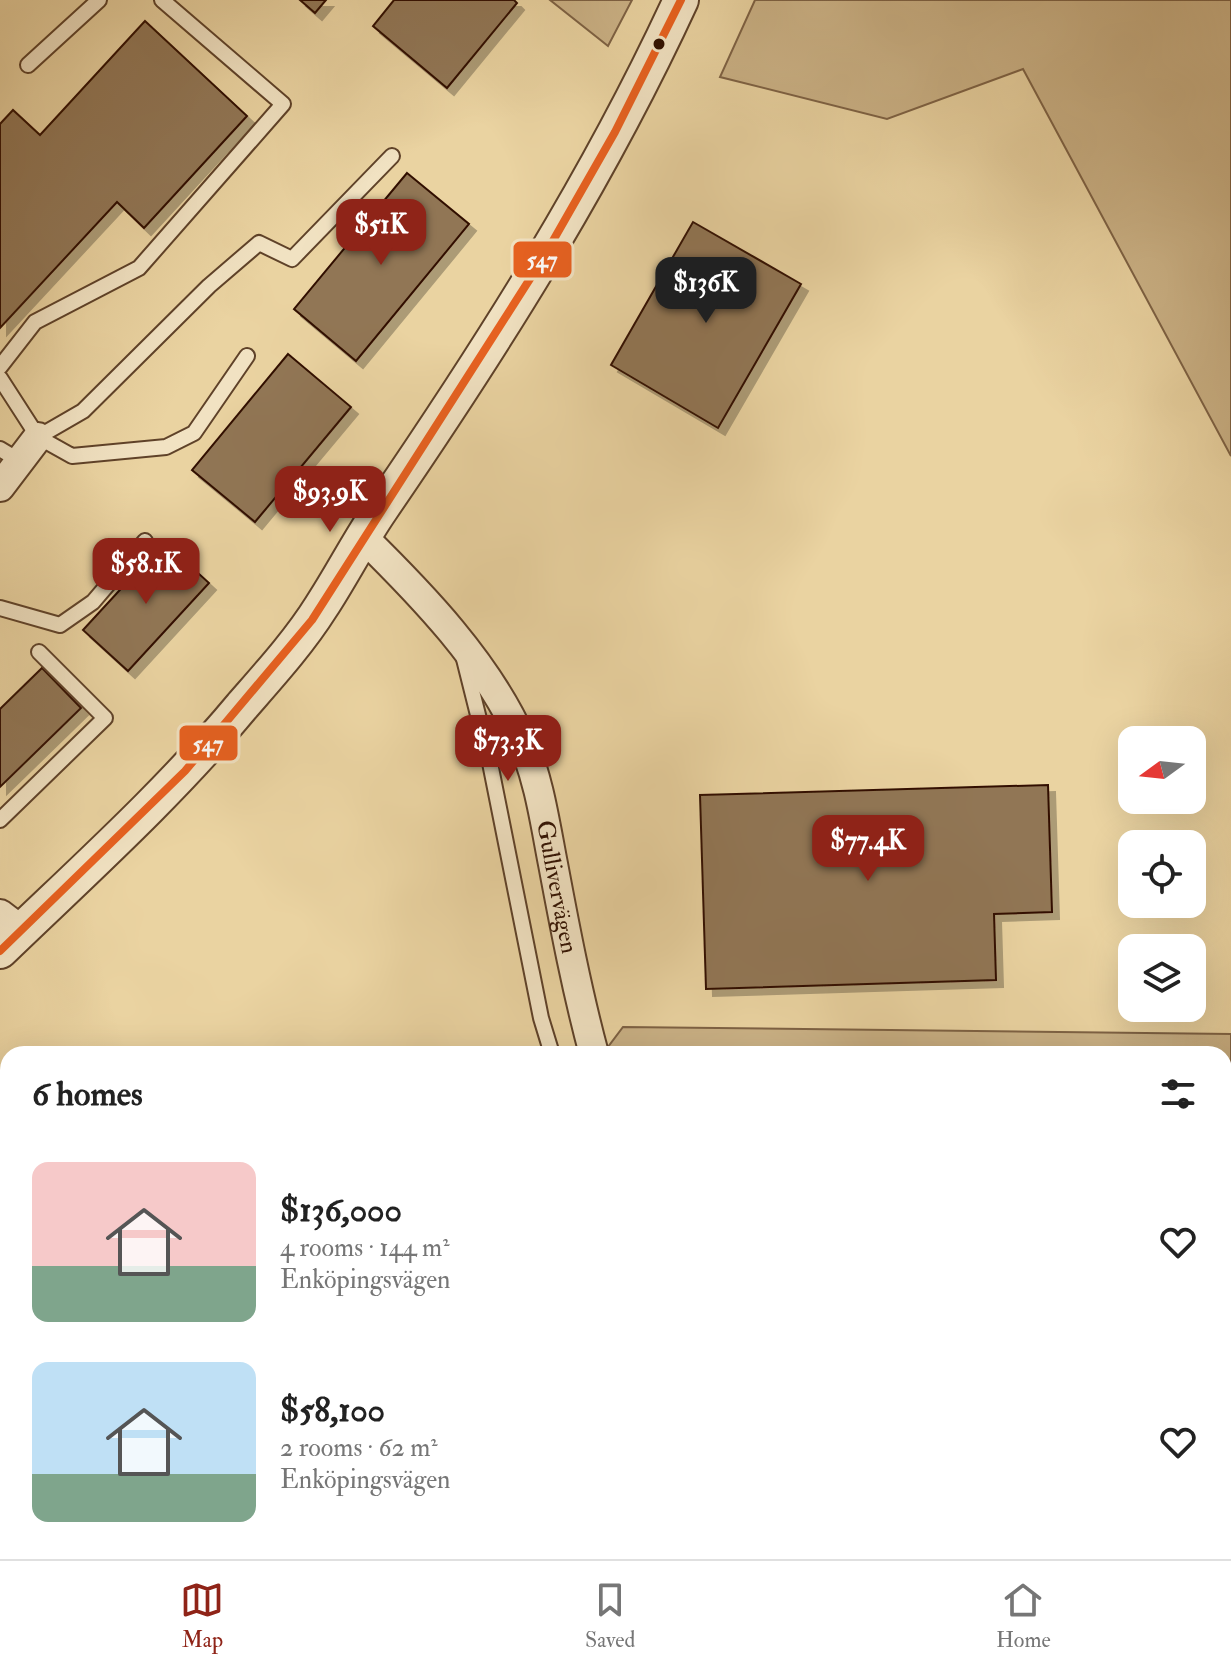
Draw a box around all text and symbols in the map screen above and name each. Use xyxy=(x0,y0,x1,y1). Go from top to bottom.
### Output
unlabelled marker xyxy=(651,36,667,52)
pin: $51K xyxy=(334,199,428,267)
text: $51K xyxy=(354,209,408,241)
line badge: 547 xyxy=(512,240,573,279)
text: 547 xyxy=(527,246,558,274)
pin: $136K xyxy=(650,257,762,325)
text: $136K xyxy=(673,267,739,299)
pin: $93.9K xyxy=(265,466,395,534)
text: $93.9K xyxy=(293,476,367,508)
pin: $58.1K xyxy=(81,538,211,606)
text: $58.1K xyxy=(111,548,181,580)
pin: $73.3K xyxy=(443,715,573,783)
line badge: 547 xyxy=(178,724,239,762)
text: $73.3K xyxy=(473,725,543,757)
north arrow xyxy=(1118,726,1206,814)
map controls xyxy=(1118,726,1206,1022)
text: 547 xyxy=(193,730,224,758)
pin: $77.4K xyxy=(803,815,933,883)
street label: Gullivervägen xyxy=(529,818,585,956)
text: $77.4K xyxy=(830,825,906,857)
button: locate xyxy=(1118,830,1206,918)
button: layers xyxy=(1118,934,1206,1022)
icon: filters xyxy=(1156,1072,1200,1116)
text: 6 homes xyxy=(32,1073,143,1116)
text: $136,000 xyxy=(280,1189,402,1232)
icon: home xyxy=(96,1194,192,1290)
icon: heart xyxy=(1156,1220,1200,1264)
text: 4 rooms · 144 m² xyxy=(280,1232,450,1264)
text: Enköpingsvägen xyxy=(280,1264,451,1296)
text: $58,100 xyxy=(280,1389,385,1432)
icon: home xyxy=(96,1394,192,1490)
icon: heart xyxy=(1156,1420,1200,1464)
text: 2 rooms · 62 m² xyxy=(280,1432,438,1464)
text: Enköpingsvägen xyxy=(280,1464,451,1496)
tab: Map xyxy=(180,1578,224,1654)
tab: Saved xyxy=(585,1578,635,1654)
tab: Home xyxy=(996,1578,1051,1654)

